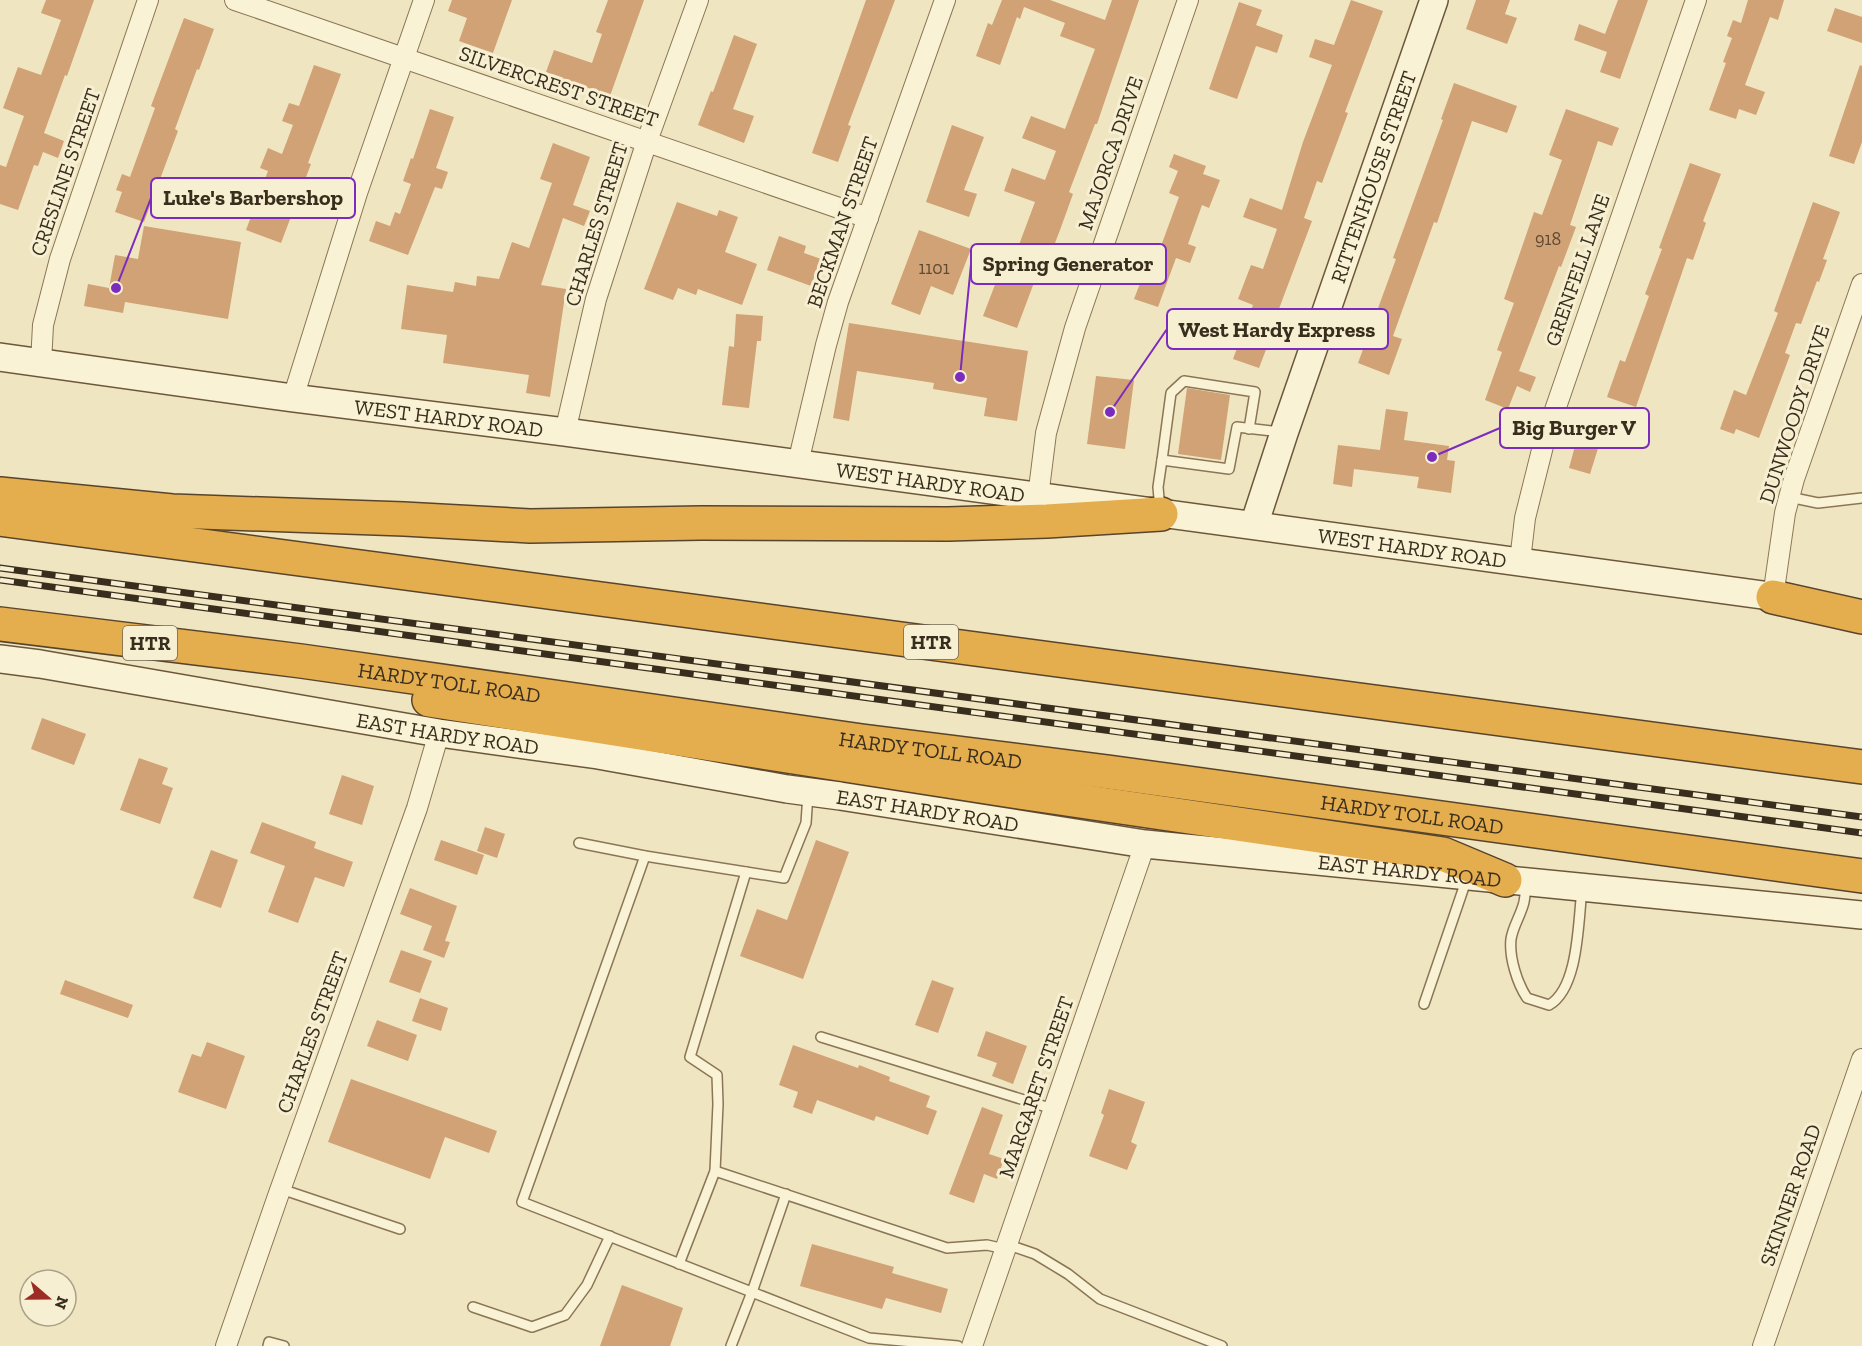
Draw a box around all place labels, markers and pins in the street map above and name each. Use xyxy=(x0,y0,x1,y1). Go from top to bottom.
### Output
callout: Luke's Barbershop xyxy=(151,178,355,218)
callout: Spring Generator xyxy=(971,244,1166,284)
callout: West Hardy Express xyxy=(1167,309,1388,349)
callout: Big Burger V xyxy=(1500,408,1649,448)

